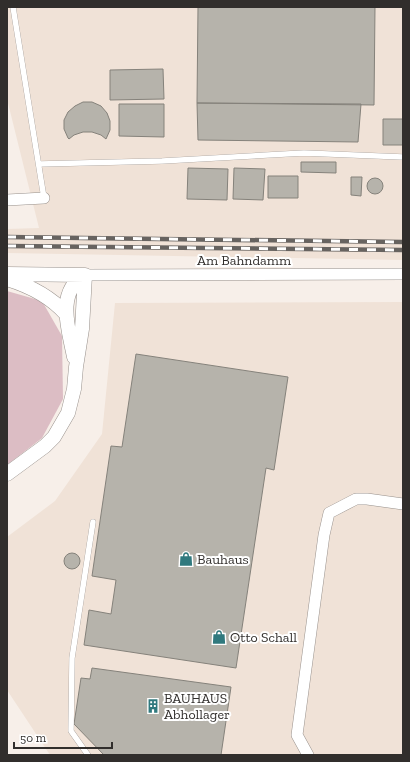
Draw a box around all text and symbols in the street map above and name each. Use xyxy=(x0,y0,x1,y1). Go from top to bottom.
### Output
street label: Am Bahndamm xyxy=(197,252,291,269)
shop icon: Bauhaus xyxy=(178,551,194,567)
place label: Bauhaus xyxy=(197,551,249,568)
shop icon: Otto Schall xyxy=(211,629,227,645)
place label: Otto Schall xyxy=(230,629,297,646)
place label: BAUHAUS Abhollager xyxy=(164,690,230,723)
building icon: BAUHAUS Abhollager xyxy=(145,698,161,714)
scale bar xyxy=(14,724,112,750)
text: 50 m xyxy=(20,731,47,745)

